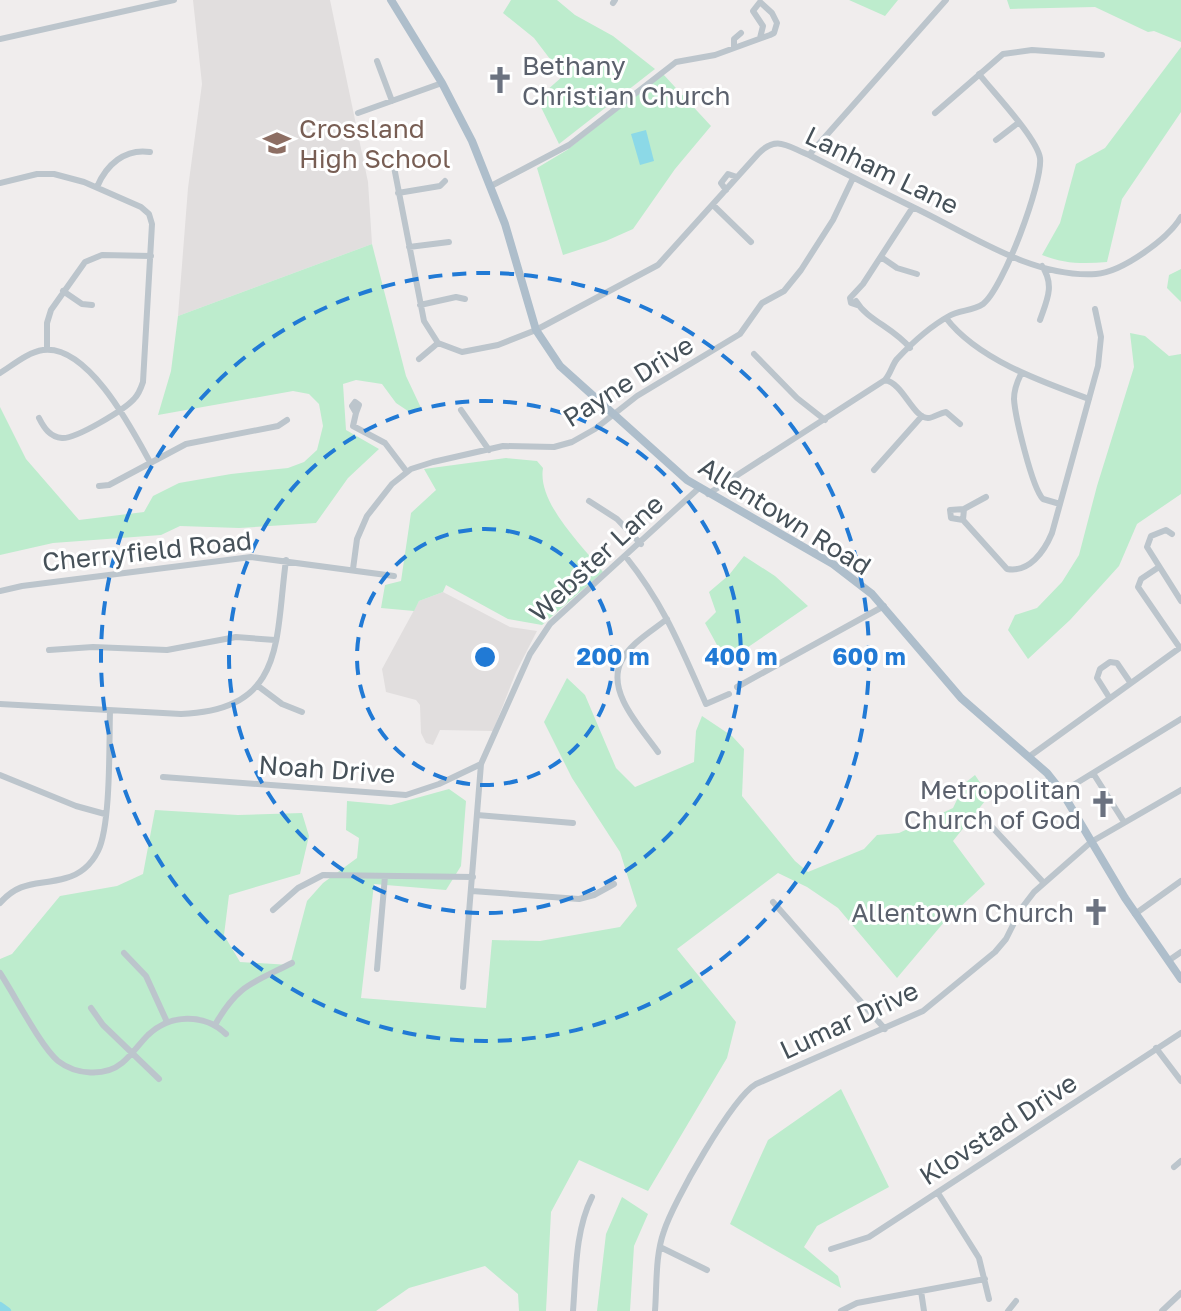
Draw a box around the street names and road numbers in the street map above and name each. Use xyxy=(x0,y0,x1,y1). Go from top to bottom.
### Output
street label: Lanham Lane xyxy=(800,120,964,220)
street label: Payne Drive xyxy=(557,329,699,433)
street label: Allentown Road xyxy=(693,451,877,581)
street label: Webster Lane xyxy=(523,488,669,628)
street label: Cherryfield Road xyxy=(41,525,253,577)
street label: Noah Drive xyxy=(258,749,396,789)
street label: Lumar Drive xyxy=(775,975,923,1065)
street label: Klovstad Drive xyxy=(914,1067,1082,1191)

